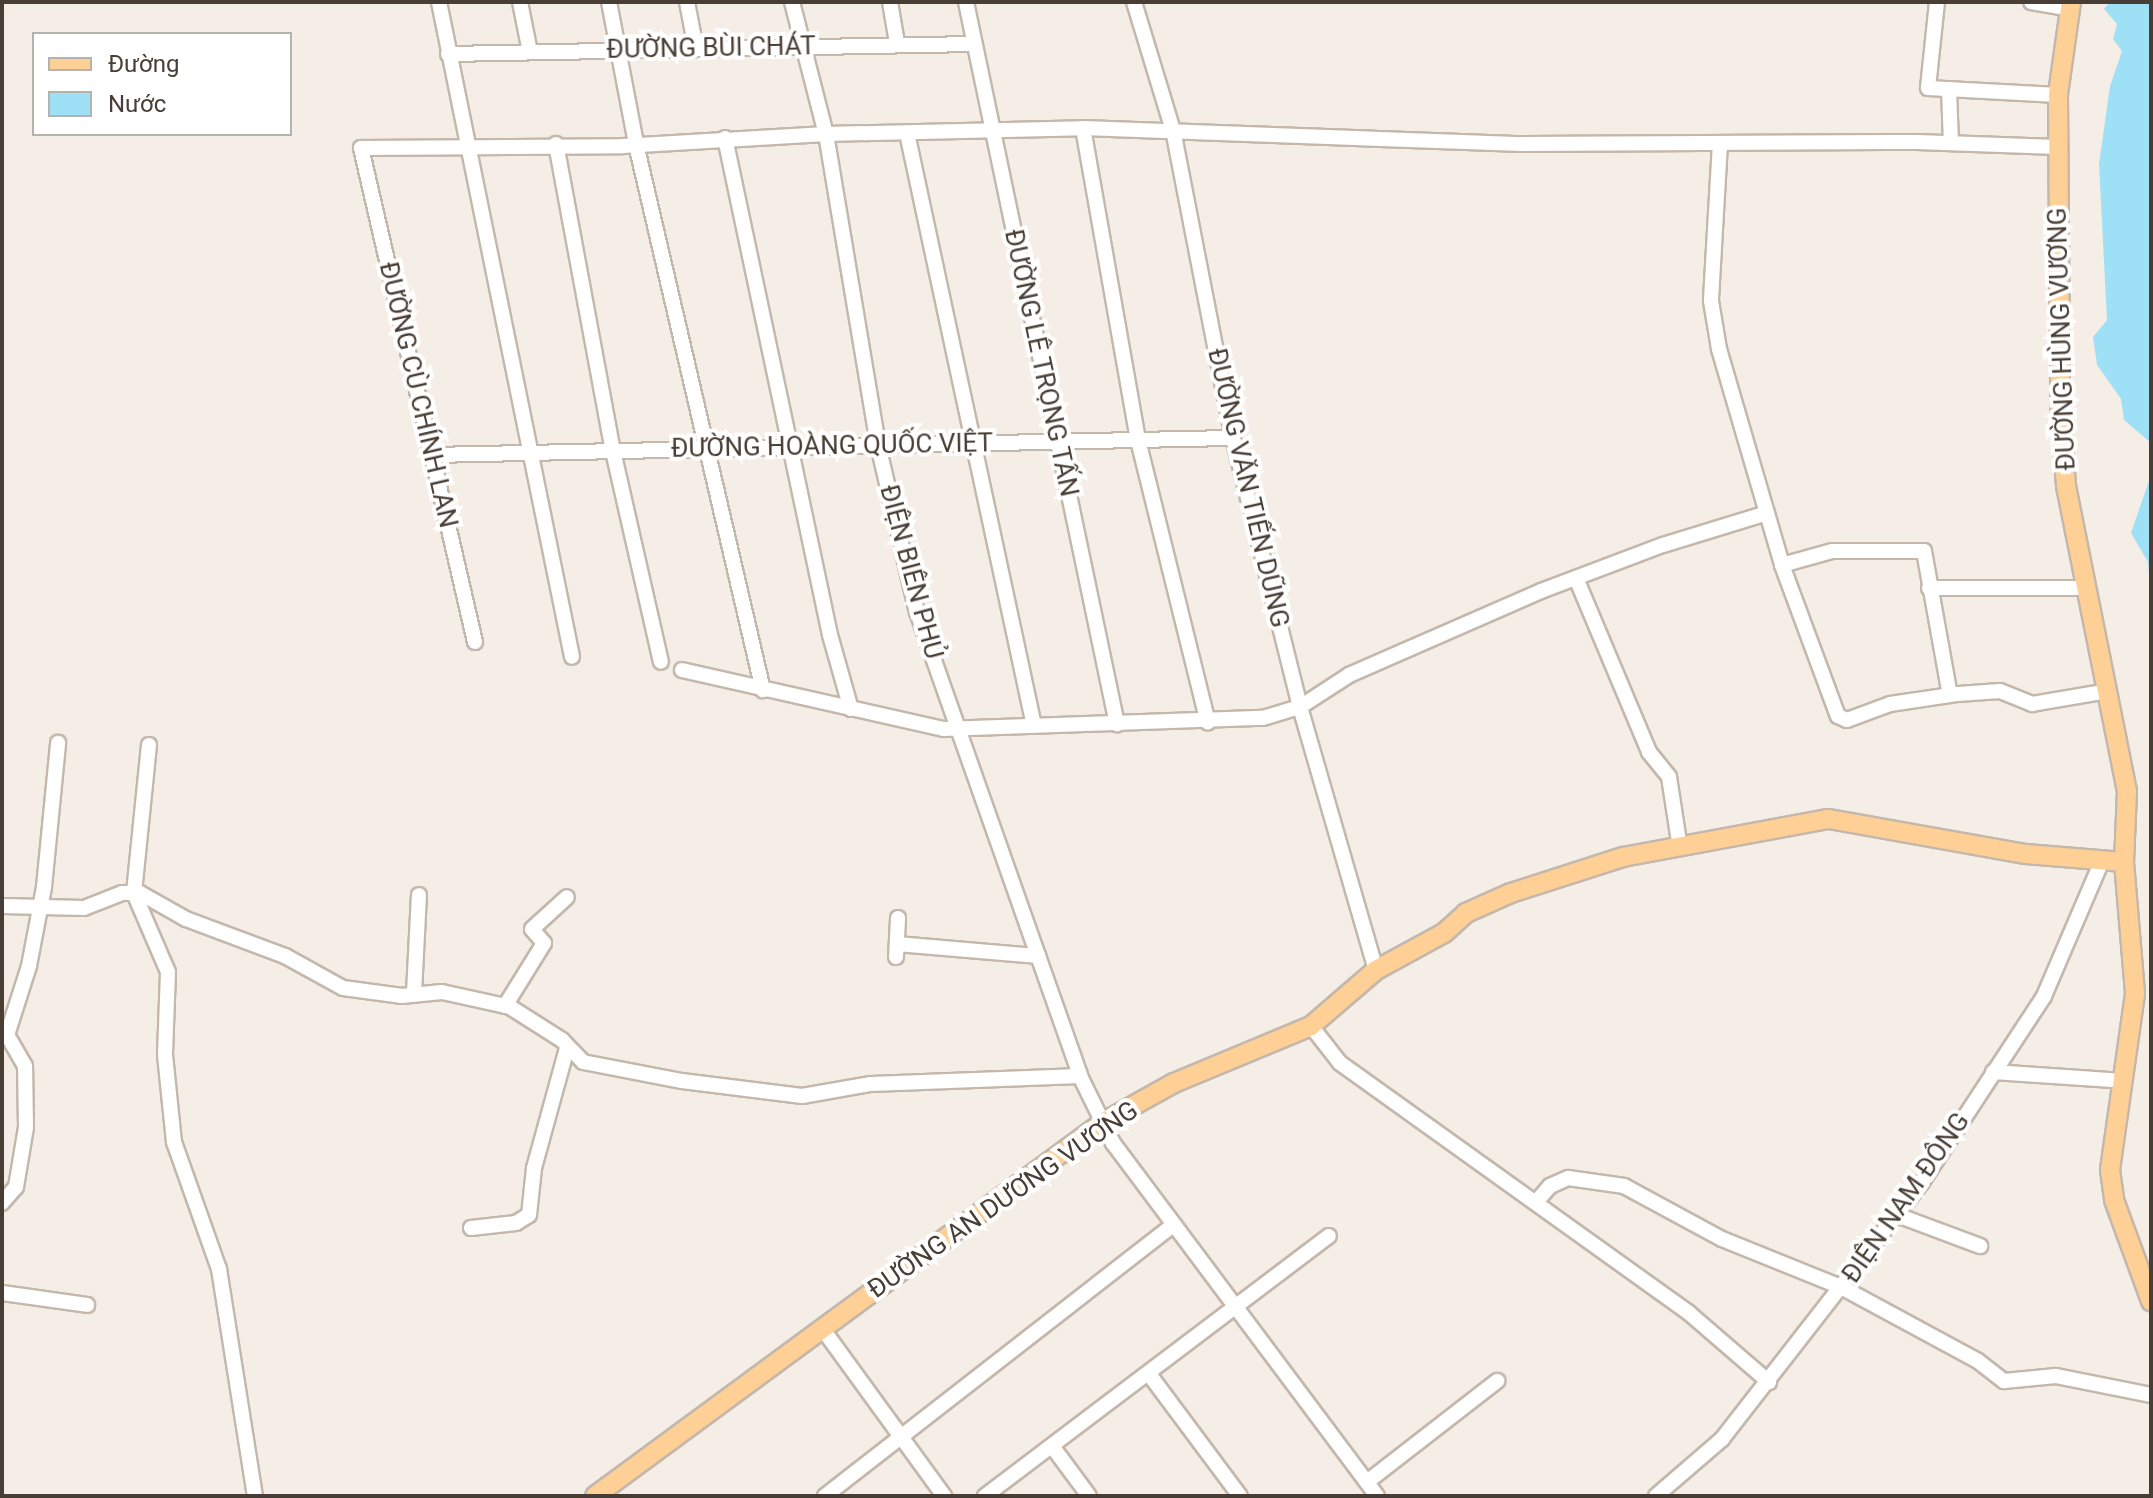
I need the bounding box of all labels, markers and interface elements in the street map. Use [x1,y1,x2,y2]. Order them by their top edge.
street label: ĐƯỜNG BÙI CHÁT [606,31,816,65]
legend [32,32,292,136]
text: Đường [108,50,179,78]
text: Nước [108,90,166,118]
street label: ĐƯỜNG HÙNG VƯƠNG [2042,207,2082,471]
street label: ĐƯỜNG LÊ TRỌNG TẤN [997,226,1085,500]
street label: ĐƯỜNG CÙ CHÍNH LAN [372,259,464,531]
street label: ĐƯỜNG VĂN TIẾN DŨNG [1201,345,1295,631]
street label: ĐƯỜNG HOÀNG QUỐC VIỆT [671,428,993,464]
street label: ĐIỆN BIÊN PHỦ [873,481,949,663]
street label: ĐƯỜNG AN DƯƠNG VƯƠNG [862,1095,1144,1305]
street label: ĐIỆN NAM ĐÔNG [1836,1107,1976,1289]

